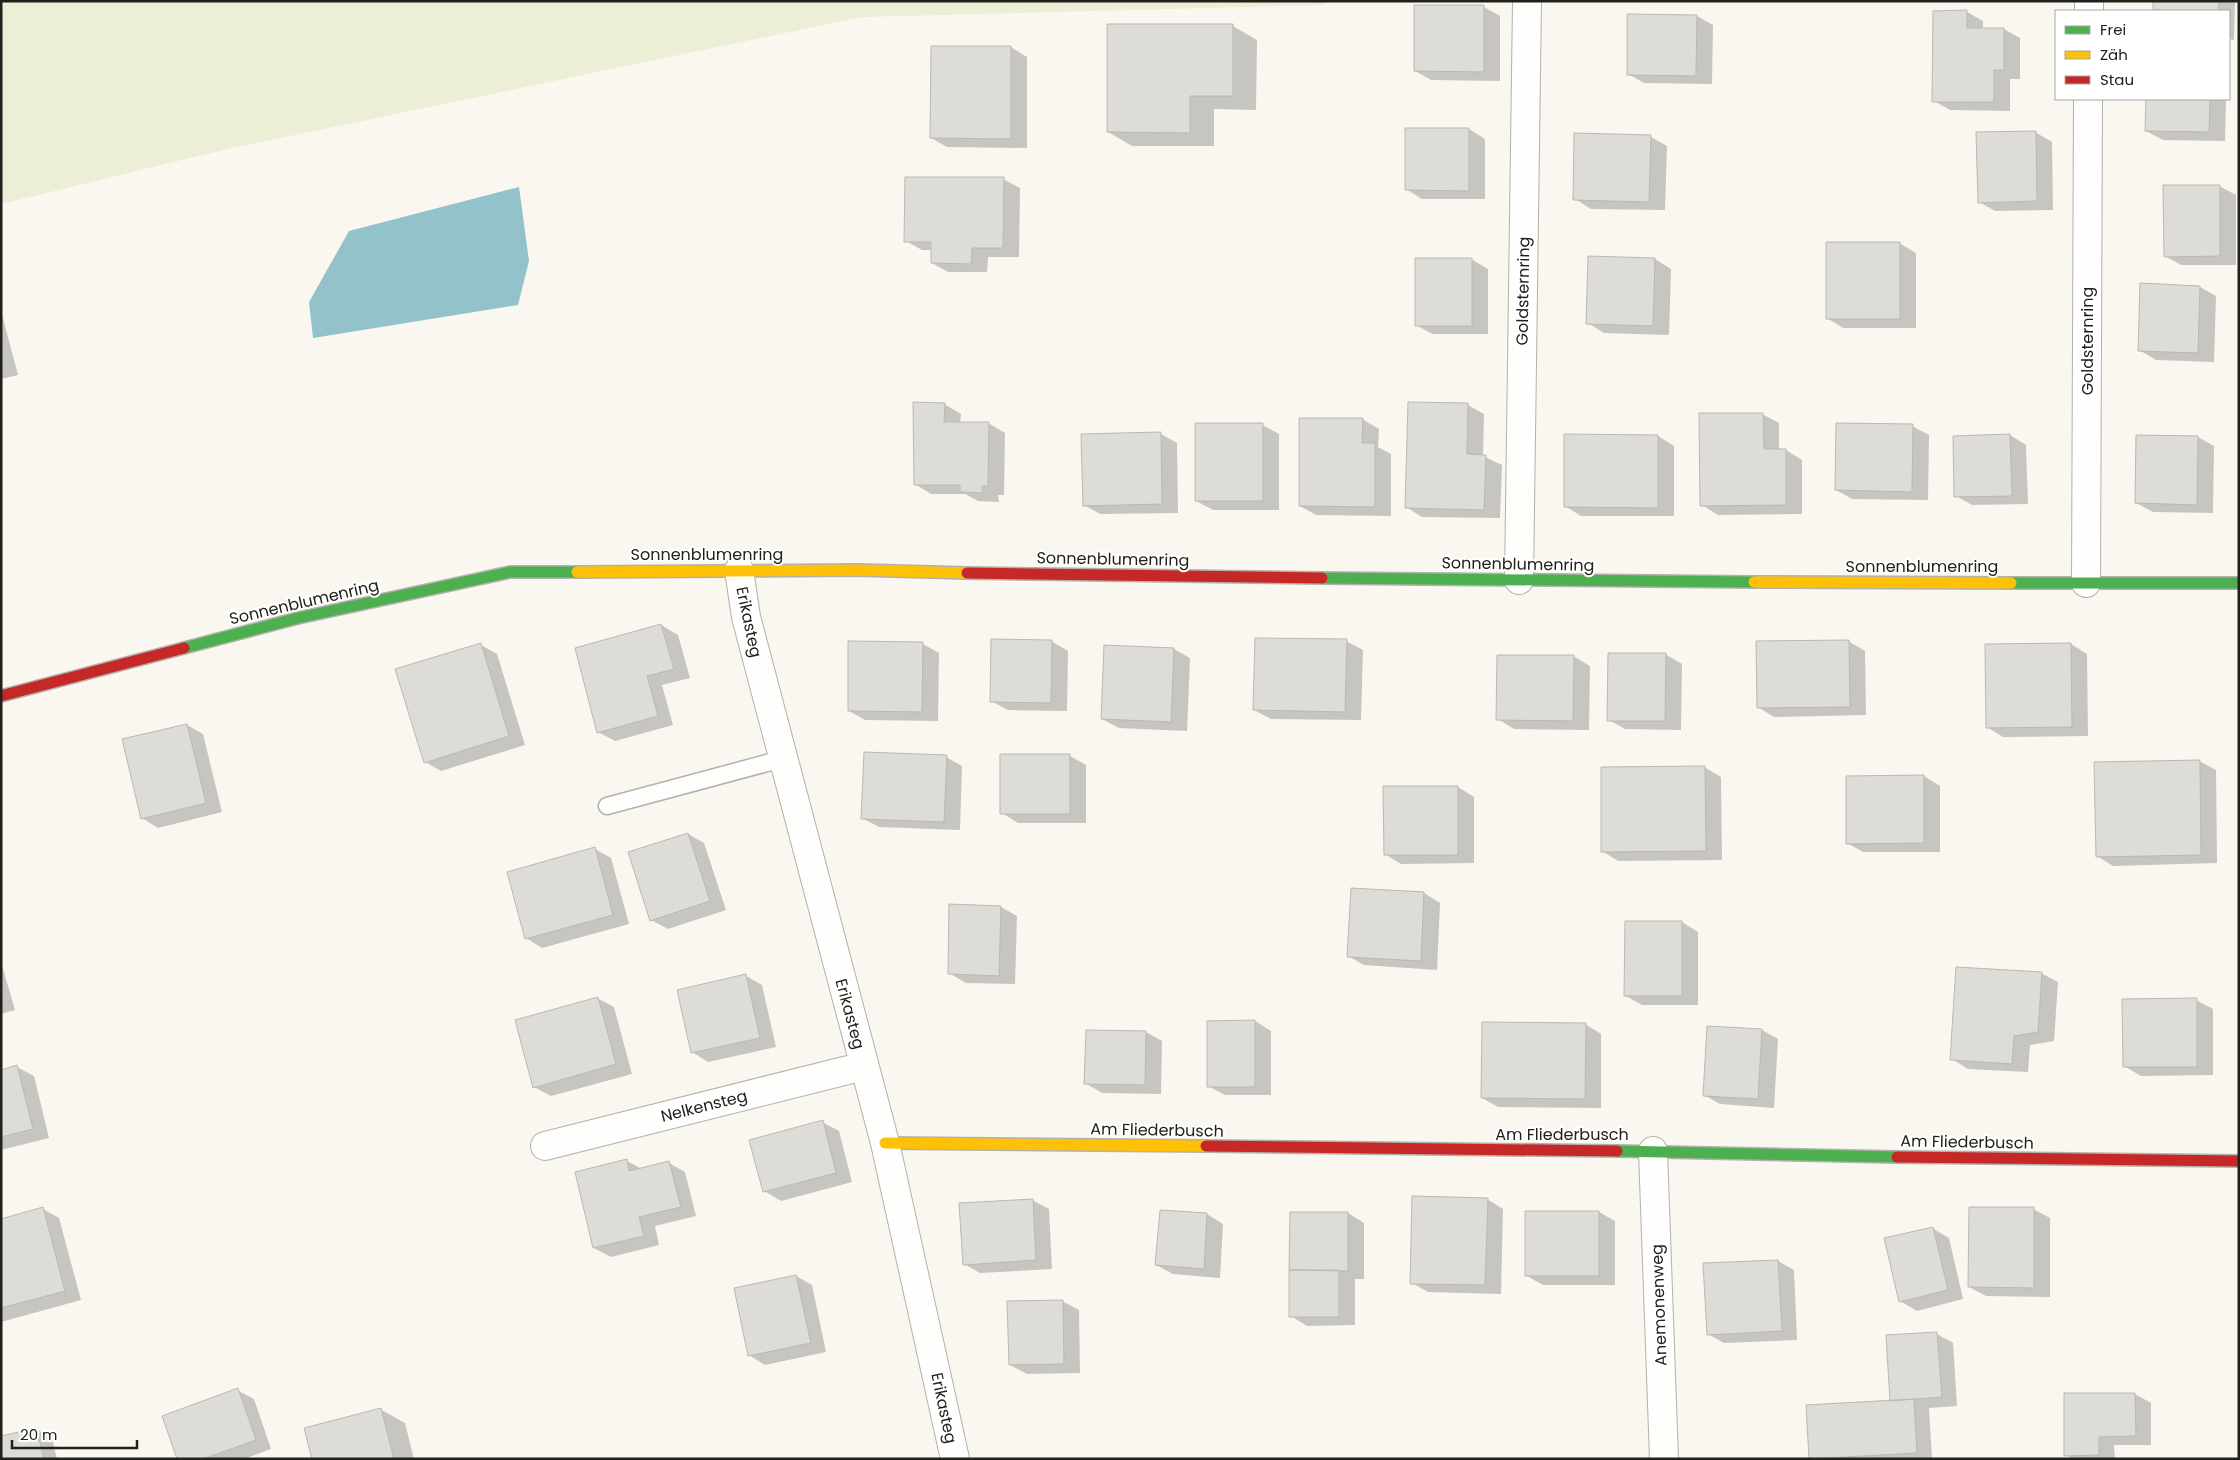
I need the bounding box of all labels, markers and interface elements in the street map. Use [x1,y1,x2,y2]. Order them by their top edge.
legend [2055,10,2230,100]
text: Frei [2100,19,2126,40]
text: Zäh [2100,44,2128,65]
text: Stau [2100,69,2134,90]
street label: Goldsternring [1511,236,1535,346]
street label: Goldsternring [2076,287,2099,395]
street label: Sonnenblumenring [631,543,783,566]
street label: Sonnenblumenring [1036,546,1190,572]
street label: Sonnenblumenring [1441,551,1595,577]
street label: Sonnenblumenring [1846,555,1998,578]
street label: Sonnenblumenring [227,574,381,630]
street label: Erikasteg [730,584,768,660]
street label: Erikasteg [830,976,870,1052]
street label: Nelkensteg [658,1084,750,1128]
street label: Am Fliederbusch [1090,1117,1224,1143]
street label: Am Fliederbusch [1495,1123,1629,1146]
street label: Am Fliederbusch [1900,1129,2034,1155]
street label: Anemonenweg [1645,1244,1673,1366]
street label: Erikasteg [925,1370,963,1446]
scale bar [12,1418,138,1450]
text: 20 m [20,1424,58,1445]

